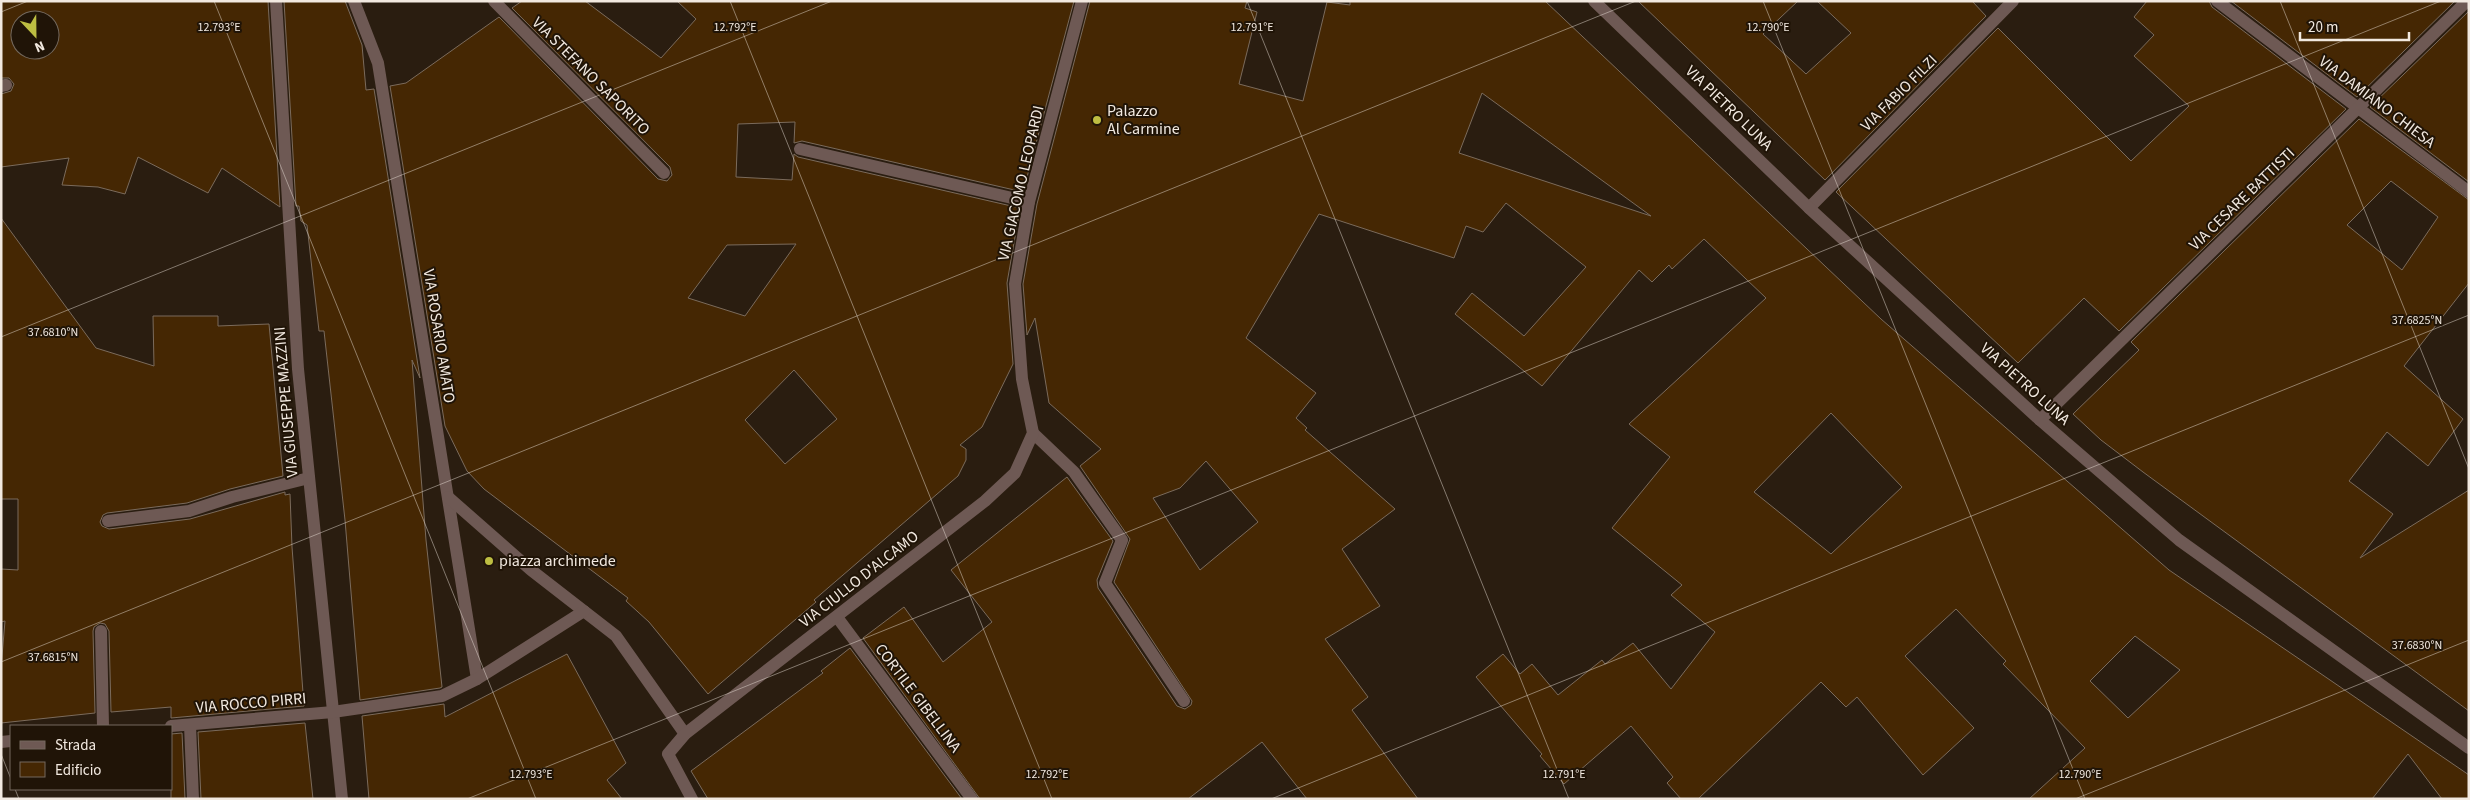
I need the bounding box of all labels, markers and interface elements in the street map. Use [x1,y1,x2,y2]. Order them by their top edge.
north arrow [10,10,60,60]
scale bar [2300,10,2409,42]
street label: VIA STEFANO SAPORITO [527,12,655,140]
text: 20 m [2308,17,2338,38]
text: 12.793°E [197,19,241,36]
text: 12.792°E [713,19,757,36]
text: 12.791°E [1230,19,1274,36]
text: 12.790°E [1746,19,1790,36]
text: N [31,35,48,57]
street label: VIA FABIO FILZI [1856,50,1942,136]
street label: VIA DAMIANO CHIESA [2314,51,2440,153]
street label: VIA PIETRO LUNA [1680,60,1778,156]
place label: Palazzo Al Carmine [1107,100,1180,140]
street label: VIA GIACOMO LEOPARDI [992,103,1050,263]
marker: Palazzo Al Carmine [1091,114,1103,126]
street label: VIA CESARE BATTISTI [2184,143,2300,255]
street label: VIA ROSARIO AMATO [418,267,460,405]
text: 37.6825°N [2392,312,2442,329]
text: 37.6810°N [28,324,78,341]
street label: VIA GIUSEPPE MAZZINI [268,326,304,478]
street label: VIA PIETRO LUNA [1975,338,2075,431]
street label: VIA CIULLO D'ALCAMO [795,525,923,633]
place label: piazza archimede [499,550,616,572]
marker: piazza archimede [483,555,495,567]
text: 37.6830°N [2392,637,2442,654]
street label: CORTILE GIBELLINA [870,639,966,757]
text: 37.6815°N [28,649,78,666]
street label: VIA ROCCO PIRRI [195,687,307,719]
legend [10,725,172,790]
text: Strada [55,735,96,756]
text: Edificio [55,760,102,781]
text: 12.793°E [509,766,553,783]
text: 12.792°E [1025,766,1069,783]
text: 12.791°E [1542,766,1586,783]
text: 12.790°E [2058,766,2102,783]

